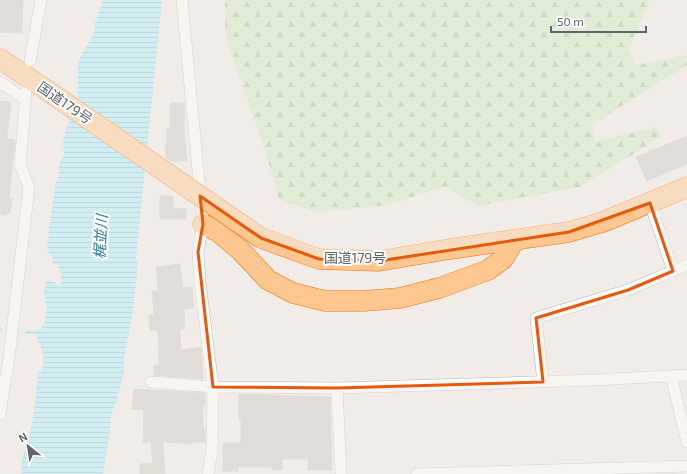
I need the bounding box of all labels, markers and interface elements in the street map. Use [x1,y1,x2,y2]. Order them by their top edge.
scale bar [551,8,646,34]
text: 50 m [557,14,584,28]
street label: 国道179号 [35,78,96,127]
water label: 梶並川 [90,212,110,260]
street label: 国道179号 [324,249,386,266]
north arrow [8,426,48,466]
text: N [16,429,29,445]

